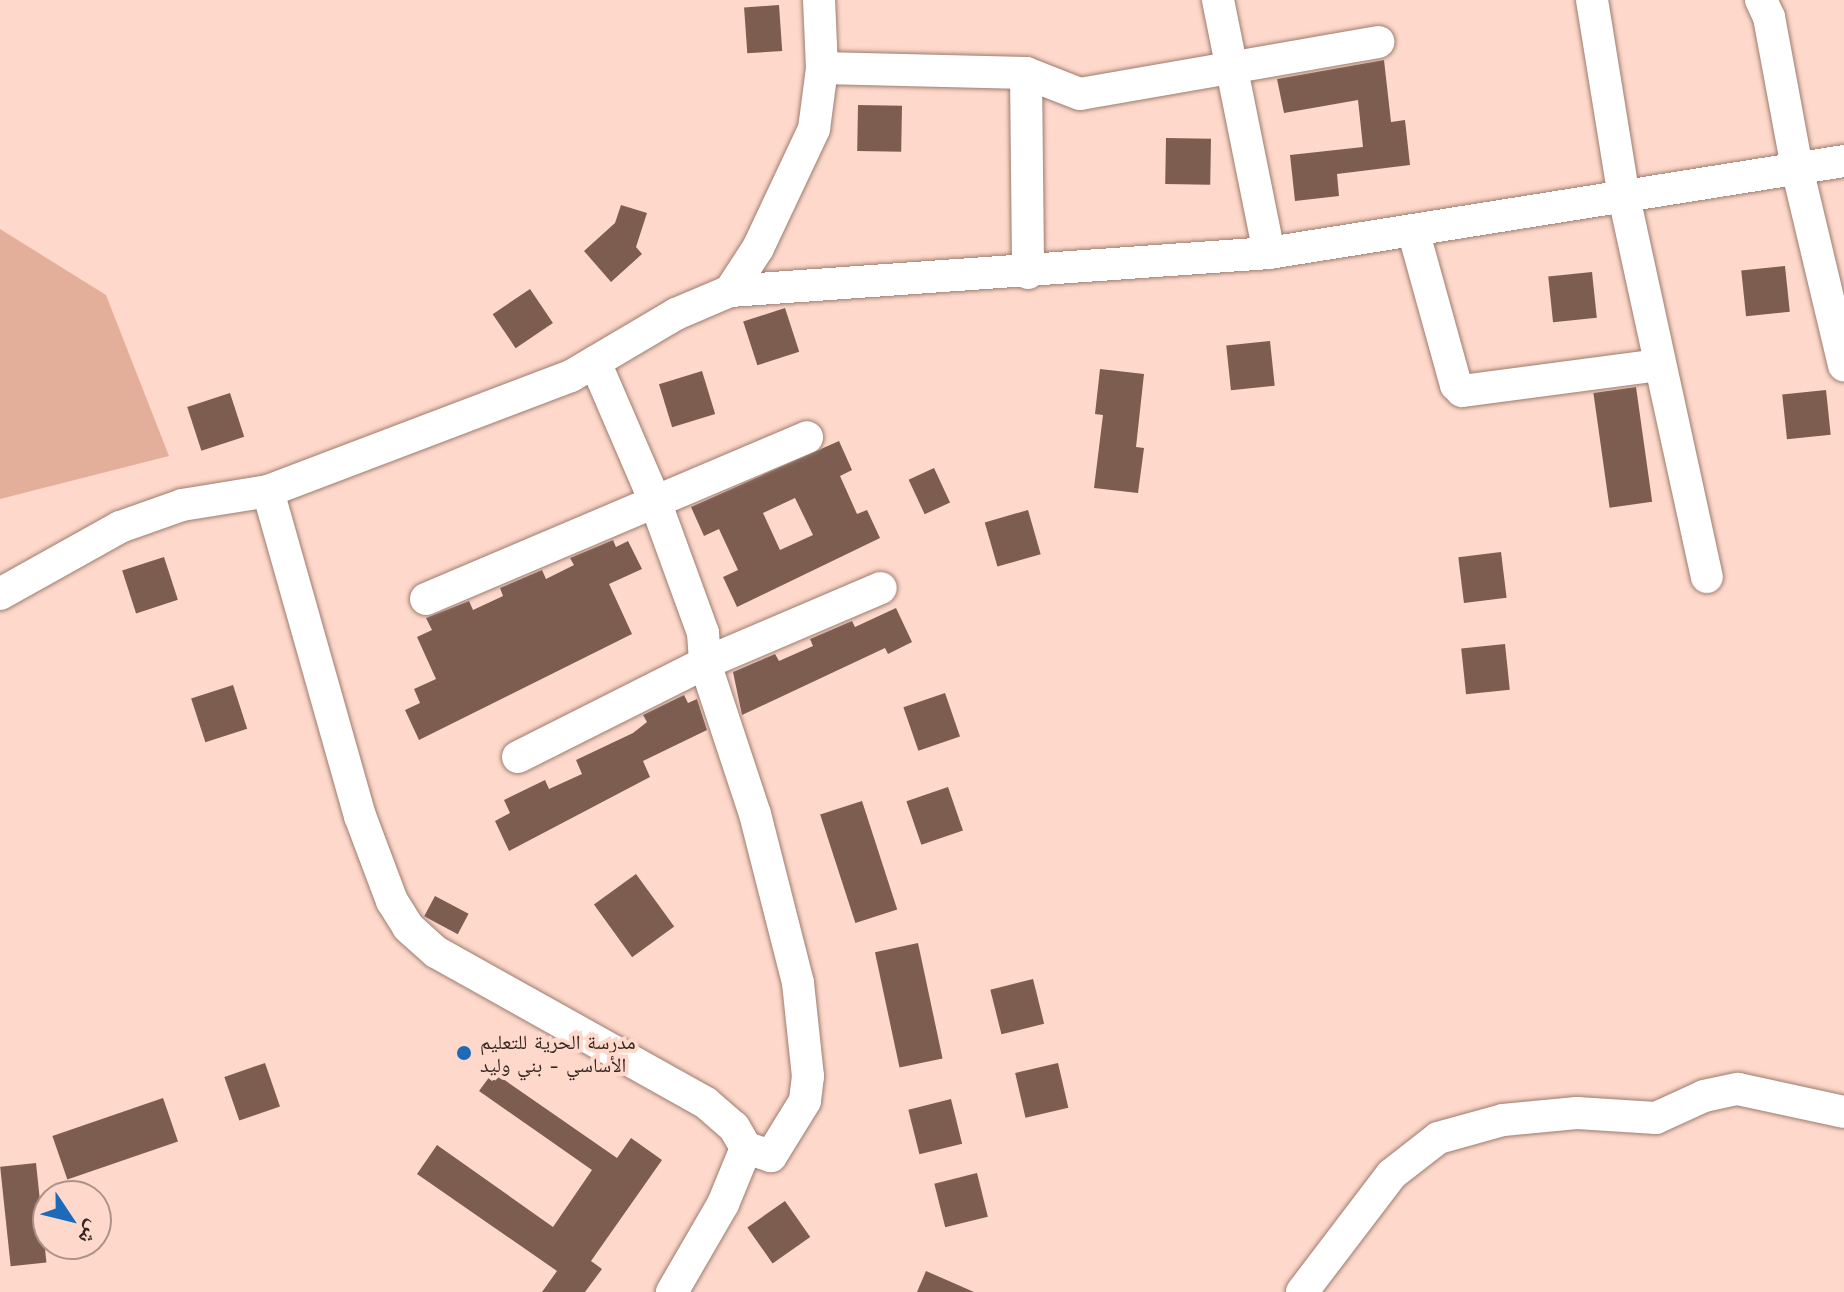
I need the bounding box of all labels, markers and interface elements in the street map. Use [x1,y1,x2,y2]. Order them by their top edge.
place label: مدرسة الحرية للتعليم الأساسي - بني وليد [480,1030,636,1077]
marker: مدرسة الحرية للتعليم الأساسي - بني وليد [455,1044,473,1062]
north arrow [32,1180,112,1260]
text: ش [73,1216,107,1250]

